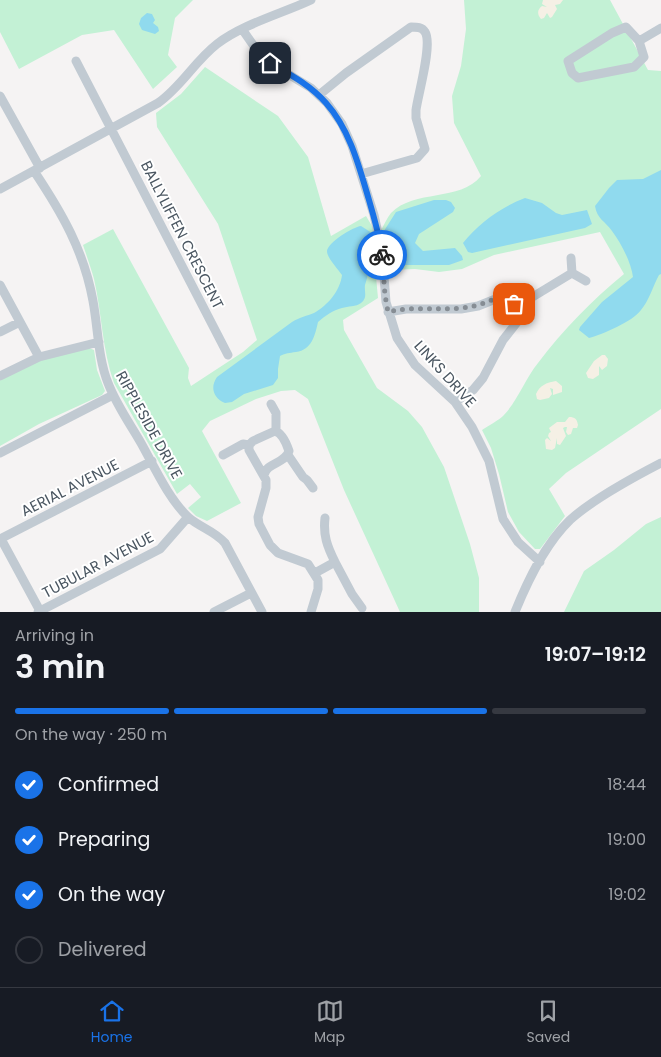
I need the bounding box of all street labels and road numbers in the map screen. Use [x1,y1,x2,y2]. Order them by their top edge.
street label: BALLYLIFFEN CRESCENT [136,157,229,312]
street label: LINKS DRIVE [410,336,481,412]
street label: RIPPLESIDE DRIVE [111,367,188,483]
street label: AERIAL AVENUE [17,454,122,521]
street label: TUBULAR AVENUE [38,526,157,603]

